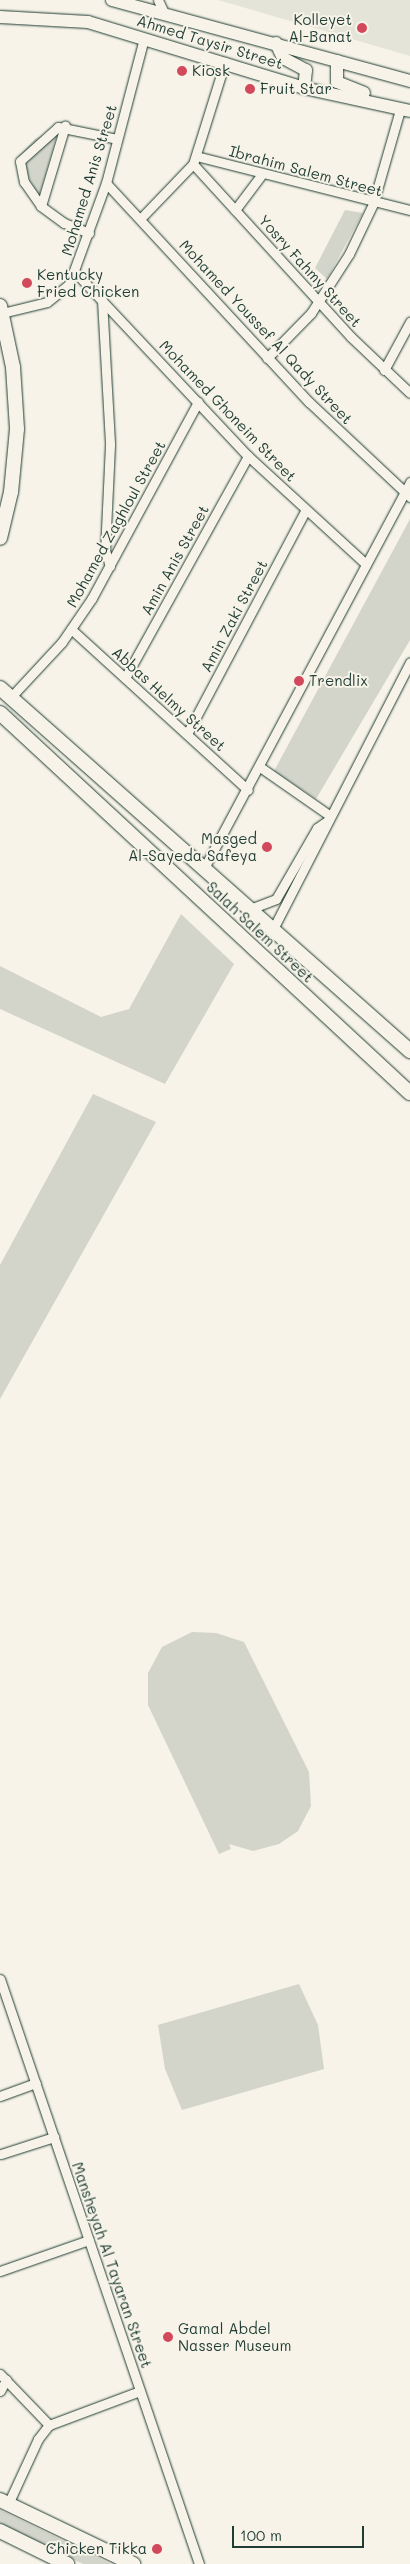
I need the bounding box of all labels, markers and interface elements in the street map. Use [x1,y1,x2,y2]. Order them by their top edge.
place label: Kolleyet Al-Banat [289,10,352,45]
street label: Ahmed Taysir Street [135,11,285,73]
marker: Kolleyet Al-Banat [356,22,368,34]
place label: Kiosk [192,62,230,80]
marker: Kiosk [176,65,188,77]
place label: Fruit Star [260,80,332,98]
marker: Fruit Star [244,83,256,95]
street label: Mohamed Anis Street [57,102,121,258]
street label: Ibrahim Salem Street [227,142,385,200]
street label: Yosry Fahmy Street [255,211,365,331]
street label: Mohamed Youssef Al Qady Street [176,236,356,428]
place label: Kentucky Fried Chicken [37,265,139,300]
marker: Kentucky Fried Chicken [21,277,33,289]
street label: Mohamed Ghoneim Street [156,337,300,485]
street label: Mohamed Zaghloul Street [63,437,169,611]
street label: Amin Anis Street [137,502,213,618]
street label: Amin Zaki Street [197,557,271,675]
street label: Abbas Helmy Street [108,643,230,755]
place label: Trendlix [309,672,368,690]
marker: Trendlix [293,675,305,687]
place label: Masged Al-Sayeda Safeya [128,829,257,864]
marker: Masged Al-Sayeda Safeya [261,841,273,853]
street label: Salah Salem Street [203,878,317,986]
street label: Mansheyah Al Tayaran Street [68,2160,156,2370]
place label: Gamal Abdel Nasser Museum [178,2319,292,2354]
marker: Gamal Abdel Nasser Museum [162,2331,174,2343]
scale bar [235,2516,368,2548]
text: 100 m [240,2525,282,2545]
place label: Chicken Tikka [46,2540,147,2558]
marker: Chicken Tikka [151,2543,163,2555]

